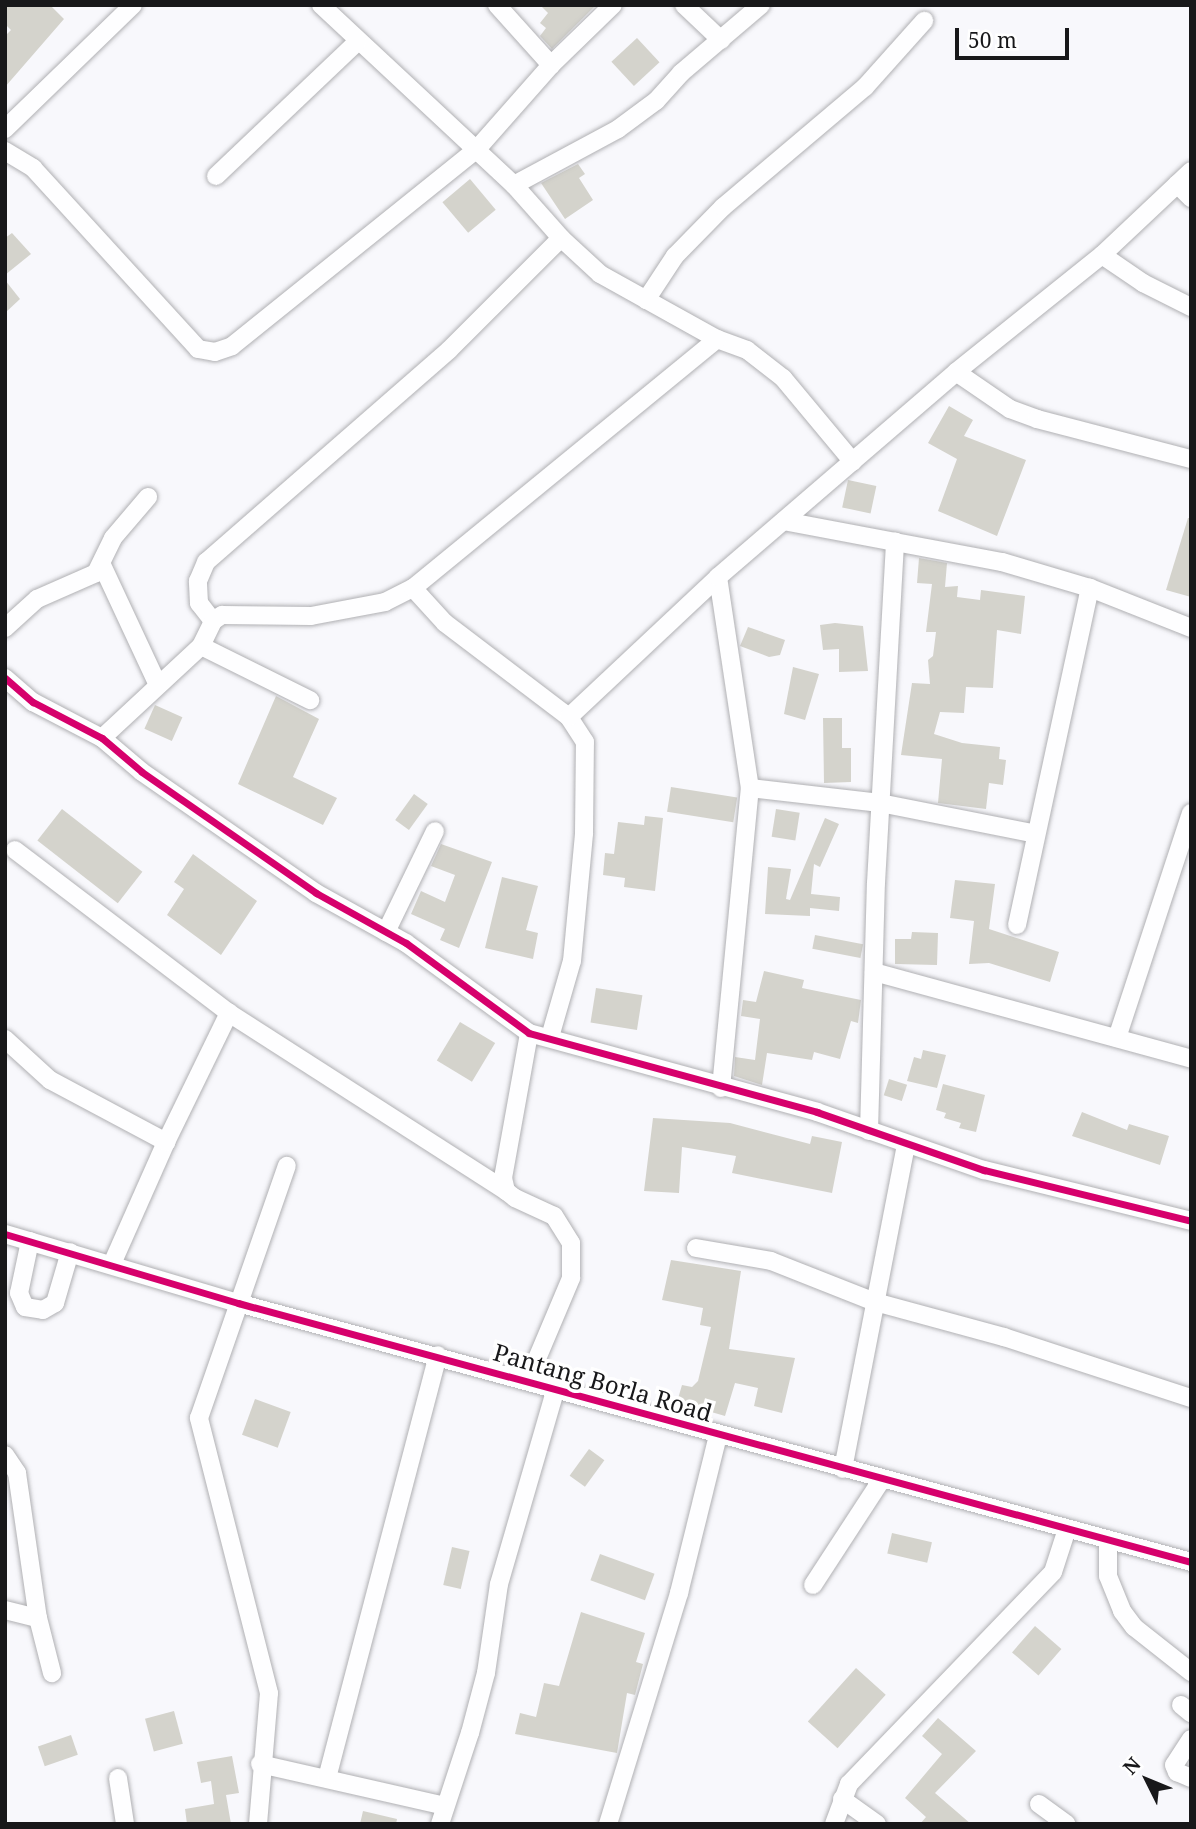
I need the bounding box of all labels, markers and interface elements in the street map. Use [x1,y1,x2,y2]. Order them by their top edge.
scale bar [958,14,1072,58]
text: 50 m [968,26,1017,54]
street label: Pantang Borla Road [490,1337,716,1427]
north arrow [1112,1745,1182,1815]
text: N [1117,1751,1146,1780]

